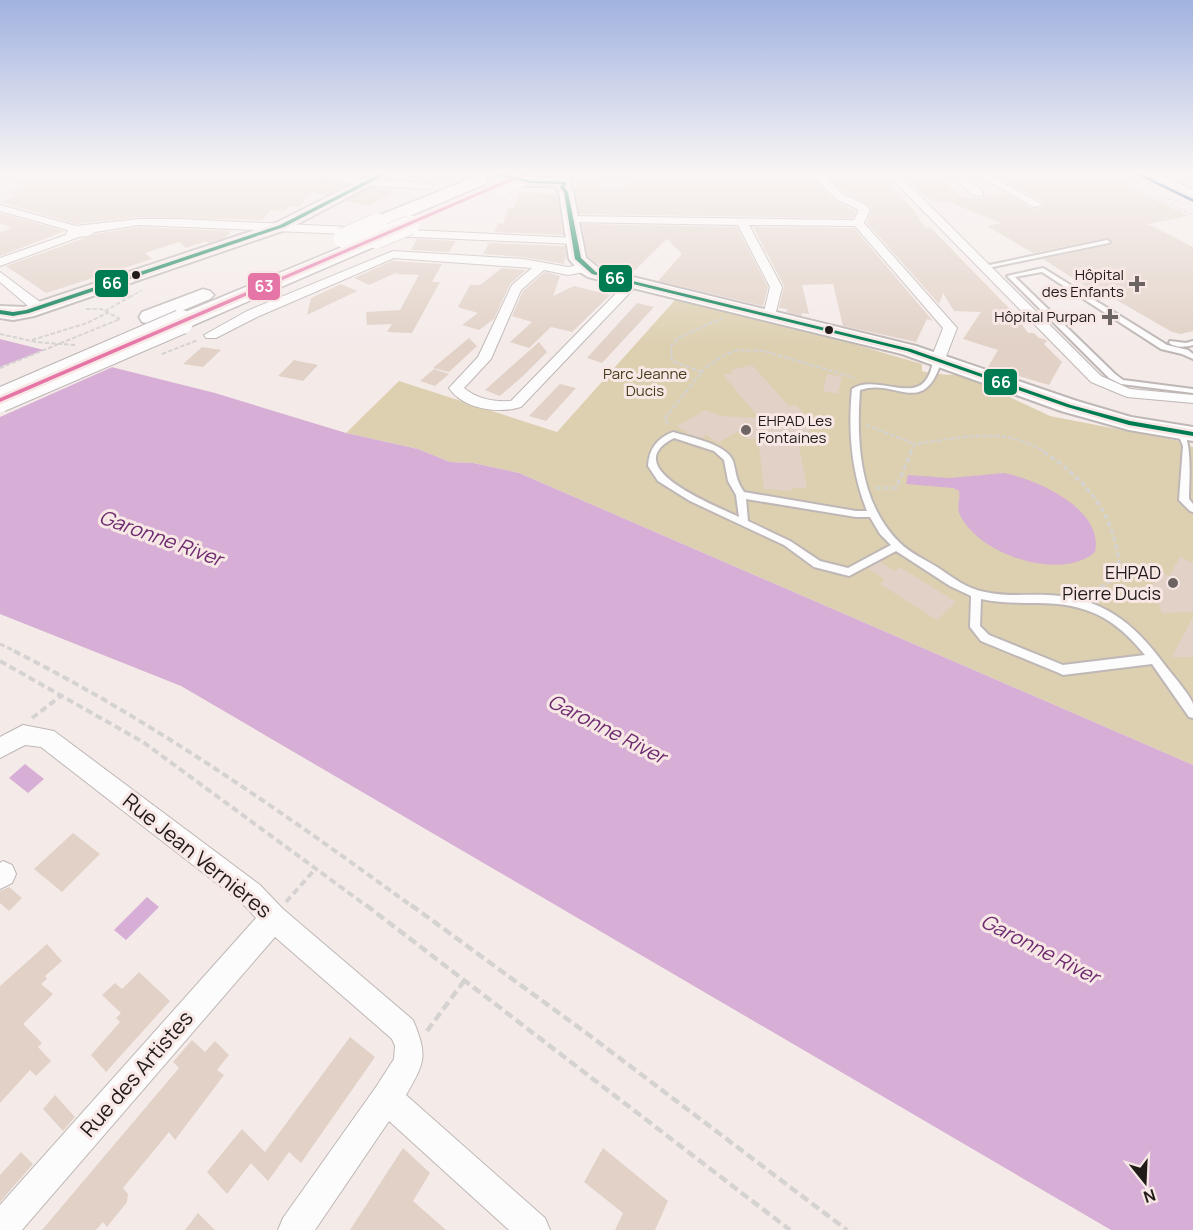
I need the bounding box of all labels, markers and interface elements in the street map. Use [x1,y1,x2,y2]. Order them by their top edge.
line badge: 66 [598,264,633,293]
place label: Hôpital des Enfants [1042,264,1124,302]
text: 66 [605,267,625,289]
line badge: 66 [94,269,129,298]
unlabelled marker [130,269,142,281]
text: 66 [102,272,122,294]
line badge: 63 [247,272,281,301]
text: 63 [254,275,274,297]
marker: Hôpital des Enfants [1128,275,1146,293]
place label: Hôpital Purpan [994,306,1096,327]
marker: Hôpital Purpan [1101,308,1119,326]
unlabelled marker [823,324,835,336]
park label: Parc Jeanne Ducis [603,363,687,401]
line badge: 66 [983,368,1018,396]
text: 66 [991,371,1011,393]
place label: EHPAD Les Fontaines [758,410,832,448]
marker: EHPAD Les Fontaines [739,423,753,437]
water label: Garonne River [96,503,229,573]
place label: EHPAD Pierre Ducis [1062,560,1161,605]
marker: EHPAD Pierre Ducis [1166,576,1180,590]
water label: Garonne River [543,687,673,771]
street label: Rue Jean Vernières [117,786,278,924]
water label: Garonne River [976,907,1106,991]
street label: Rue des Artistes [74,1004,199,1142]
north arrow [1115,1152,1175,1212]
text: N [1141,1184,1159,1209]

